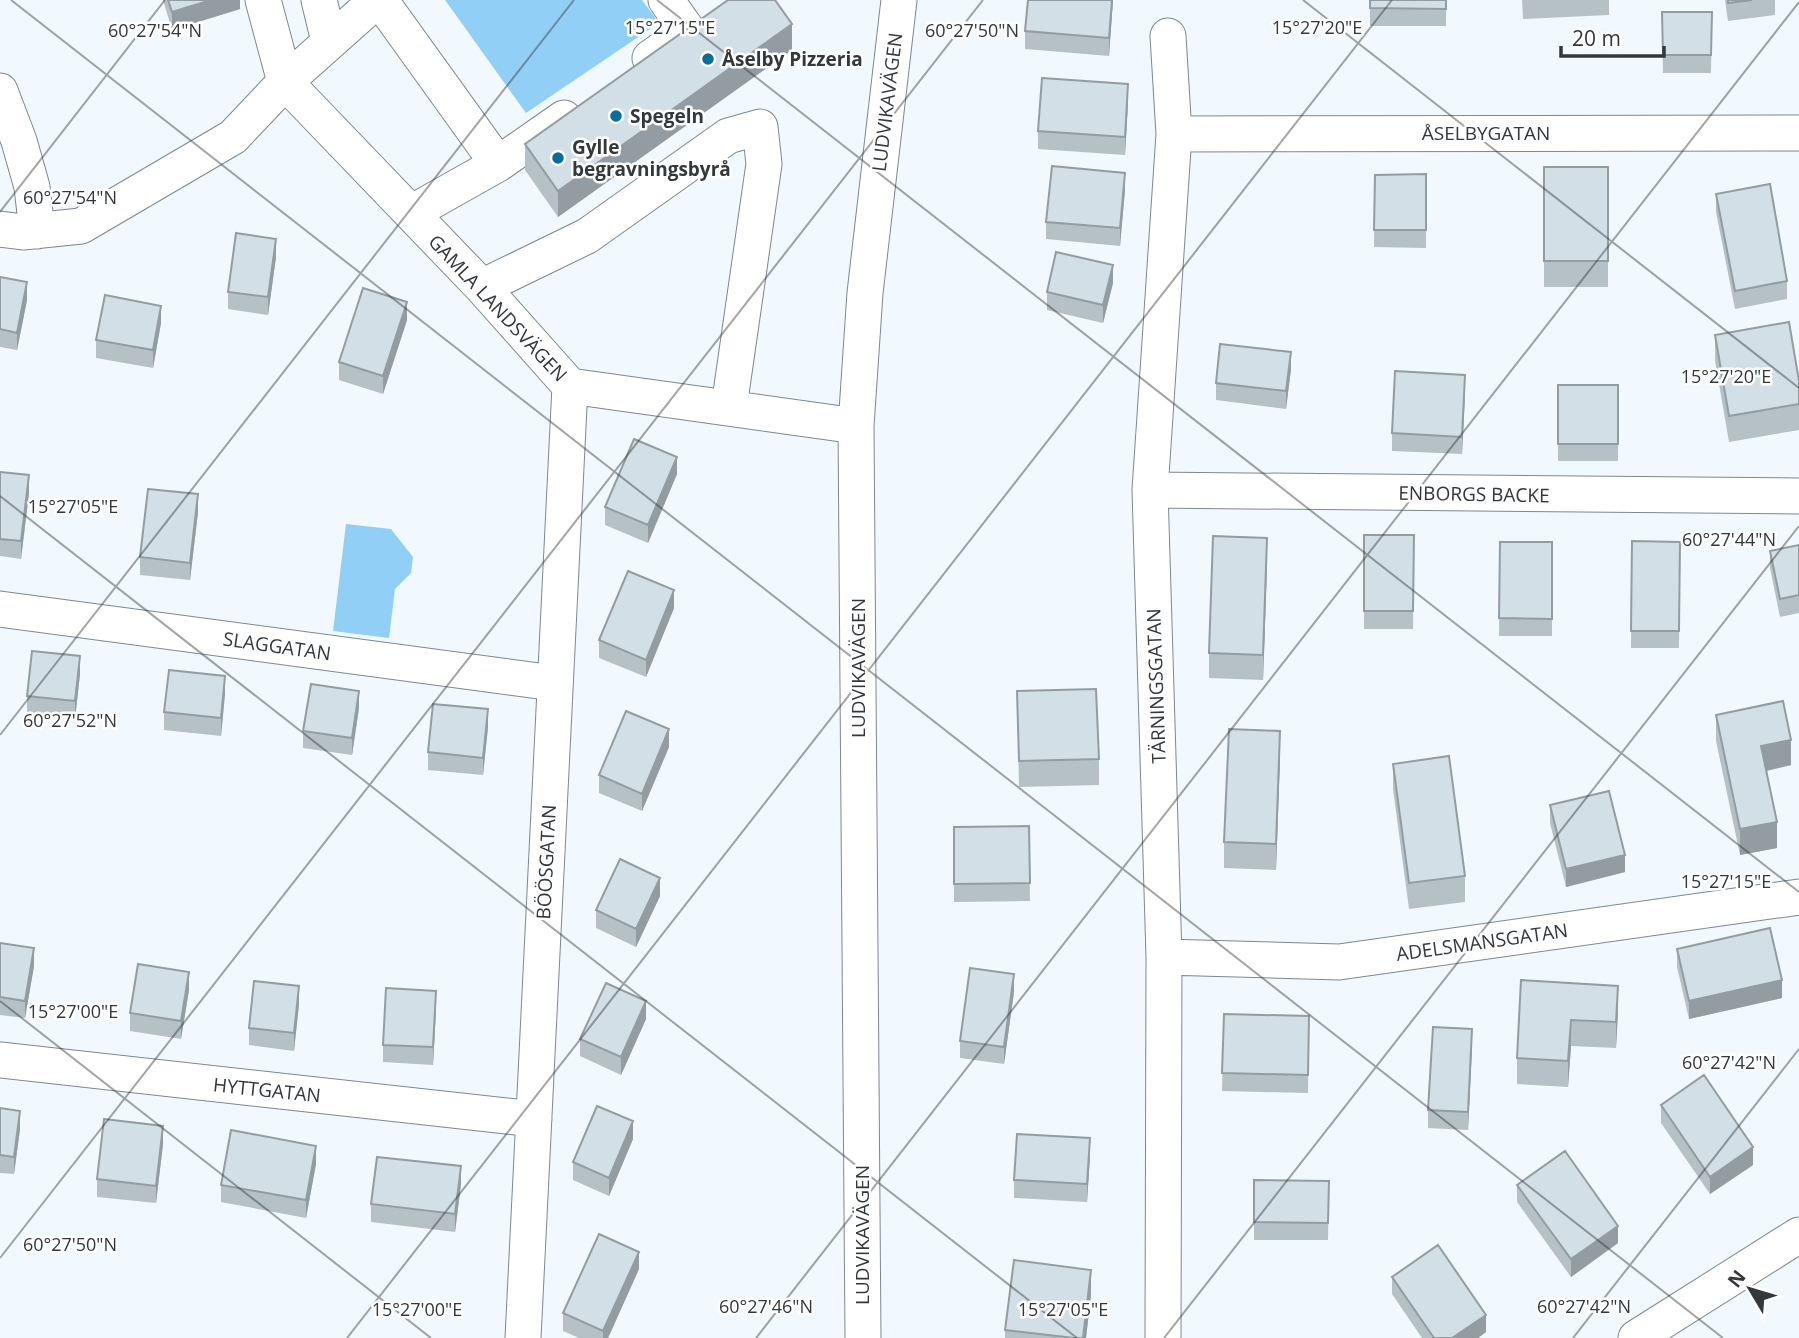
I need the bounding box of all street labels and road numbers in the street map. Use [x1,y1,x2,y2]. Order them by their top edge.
street label: LUDVIKAVÄGEN [866,31,908,173]
street label: ÅSELBYGATAN [1422,120,1550,146]
street label: GAMLA LANDSVÄGEN [423,229,573,387]
street label: ENBORGS BACKE [1398,480,1550,508]
street label: LUDVIKAVÄGEN [845,598,871,738]
street label: TÄRNINGSGATAN [1140,608,1172,764]
street label: SLAGGATAN [221,626,333,666]
street label: BÖÖSGATAN [530,804,562,920]
street label: ADELSMANSGATAN [1394,917,1570,967]
street label: HYTTGATAN [212,1071,322,1109]
street label: LUDVIKAVÄGEN [849,1165,875,1305]

